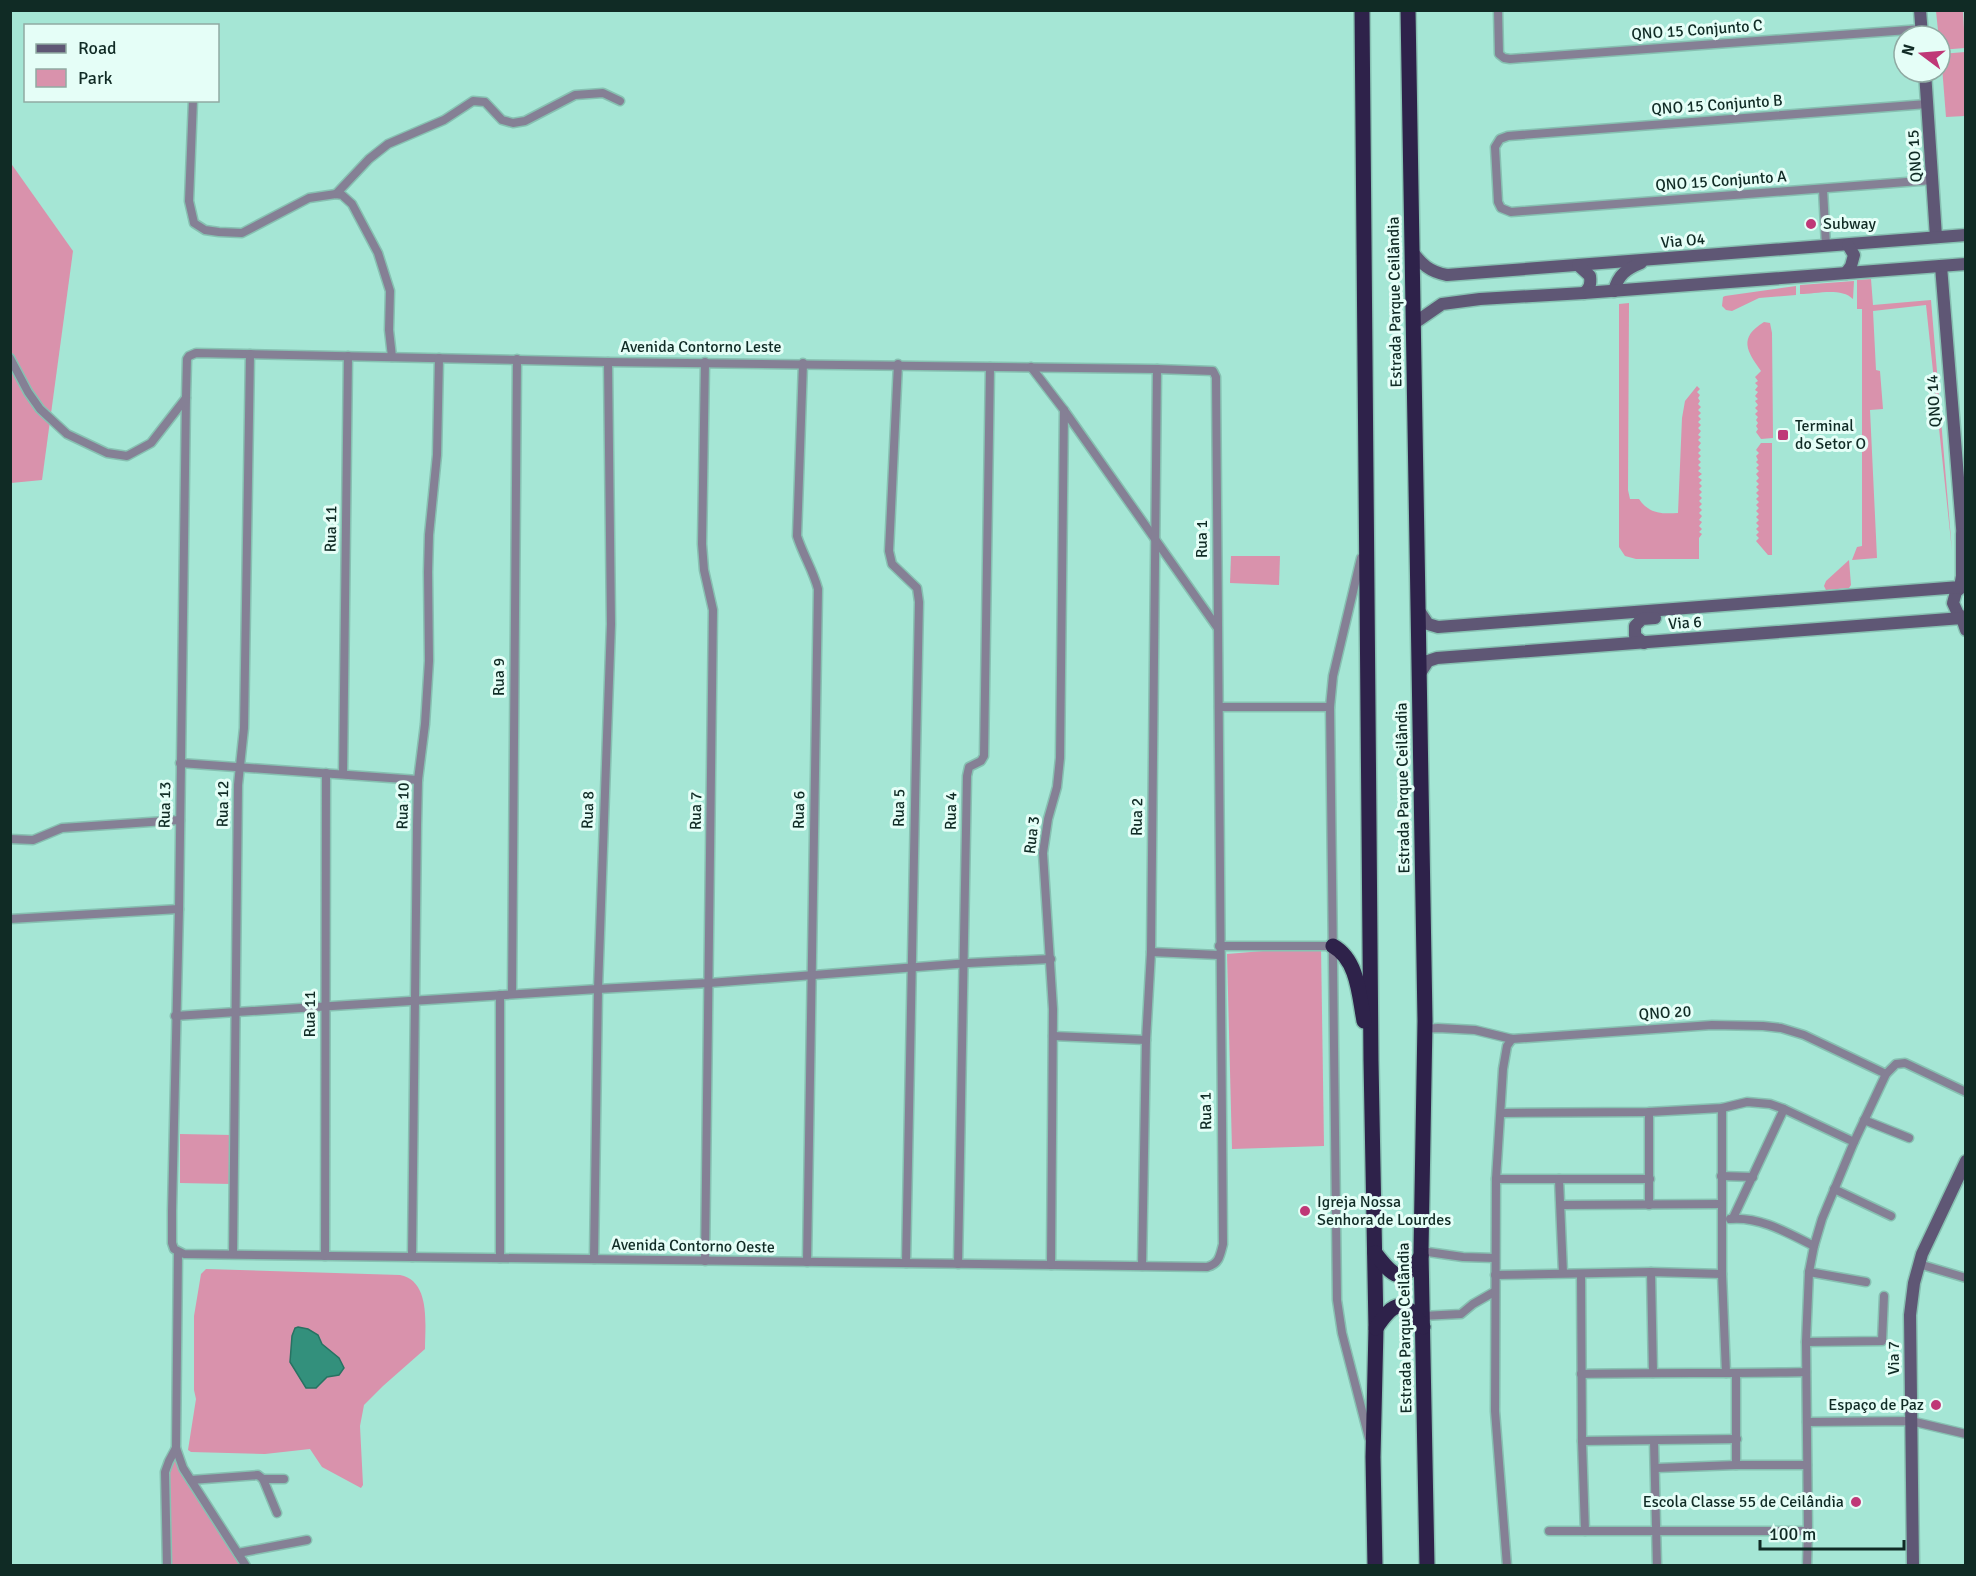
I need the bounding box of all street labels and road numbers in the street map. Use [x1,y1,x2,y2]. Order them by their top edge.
street label: QNO 15 Conjunto C [1631,15,1764,45]
street label: QNO 15 Conjunto B [1651,90,1783,120]
street label: QNO 15 [1903,129,1927,183]
street label: QNO 15 Conjunto A [1655,166,1788,196]
street label: Estrada Parque Ceilândia [1384,216,1406,388]
street label: Via O4 [1660,229,1706,253]
street label: Avenida Contorno Leste [620,337,782,357]
street label: QNO 14 [1922,374,1946,428]
street label: Rua 11 [321,505,341,553]
street label: Rua 1 [1192,520,1212,558]
street label: Via 6 [1667,612,1703,634]
street label: Rua 9 [489,658,509,696]
street label: Estrada Parque Ceilândia [1392,702,1414,874]
street label: Rua 12 [213,780,233,828]
street label: Rua 13 [155,781,175,829]
street label: Rua 10 [392,782,414,830]
street label: Rua 5 [889,789,909,827]
street label: Rua 8 [577,791,599,829]
street label: Rua 6 [789,791,809,829]
street label: Rua 4 [941,791,961,830]
street label: Rua 7 [686,792,706,830]
street label: Rua 2 [1127,798,1147,836]
street label: Rua 3 [1020,815,1044,855]
street label: Rua 11 [300,991,320,1037]
street label: QNO 20 [1638,1001,1692,1025]
street label: Rua 1 [1196,1092,1216,1130]
street label: Avenida Contorno Oeste [611,1235,775,1257]
street label: Estrada Parque Ceilândia [1394,1242,1416,1414]
street label: Via 7 [1884,1341,1904,1375]

